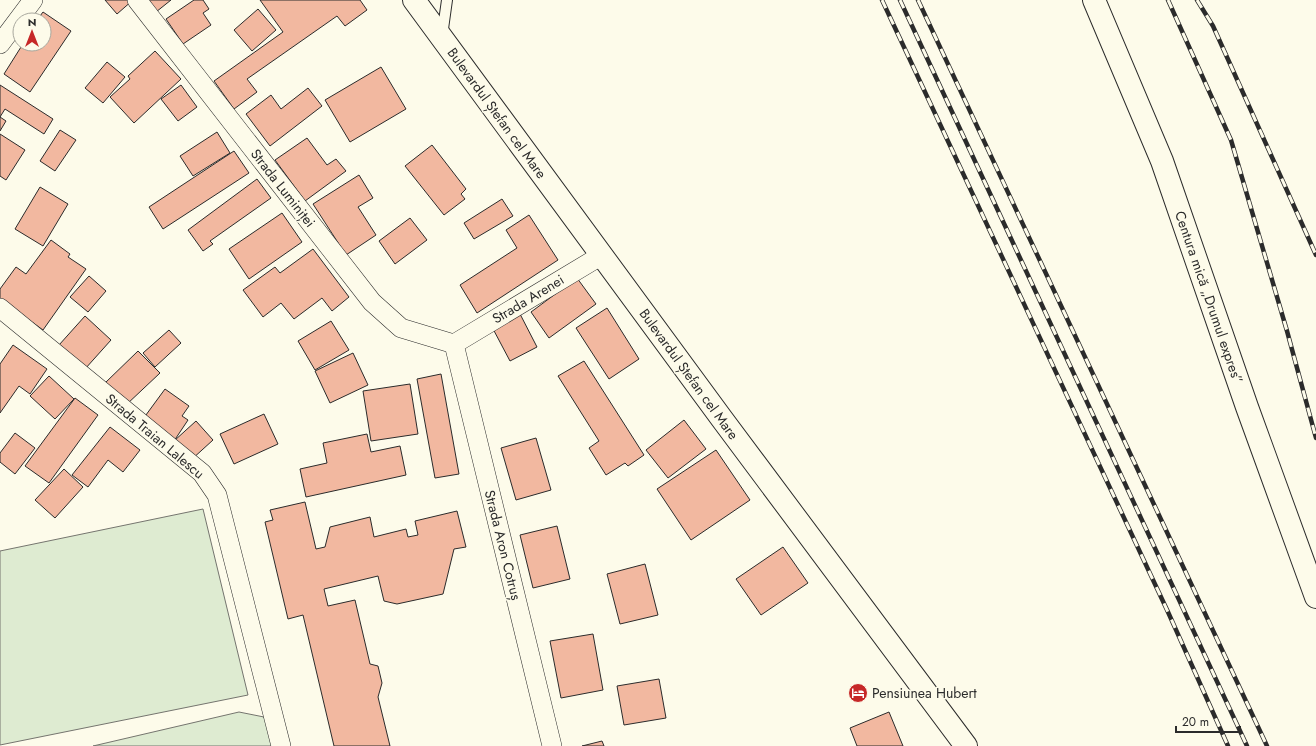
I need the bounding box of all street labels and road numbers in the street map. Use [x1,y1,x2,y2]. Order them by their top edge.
street label: Bulevardul Ștefan cel Mare [442,43,551,183]
street label: Strada Luminiței [245,145,320,232]
street label: Centura mică „Drumul expres” [1170,208,1248,386]
street label: Strada Arenei [488,270,568,328]
street label: Bulevardul Ștefan cel Mare [634,304,743,444]
street label: Strada Traian Lalescu [101,389,209,483]
street label: Strada Aron Cotruș [479,488,526,603]

